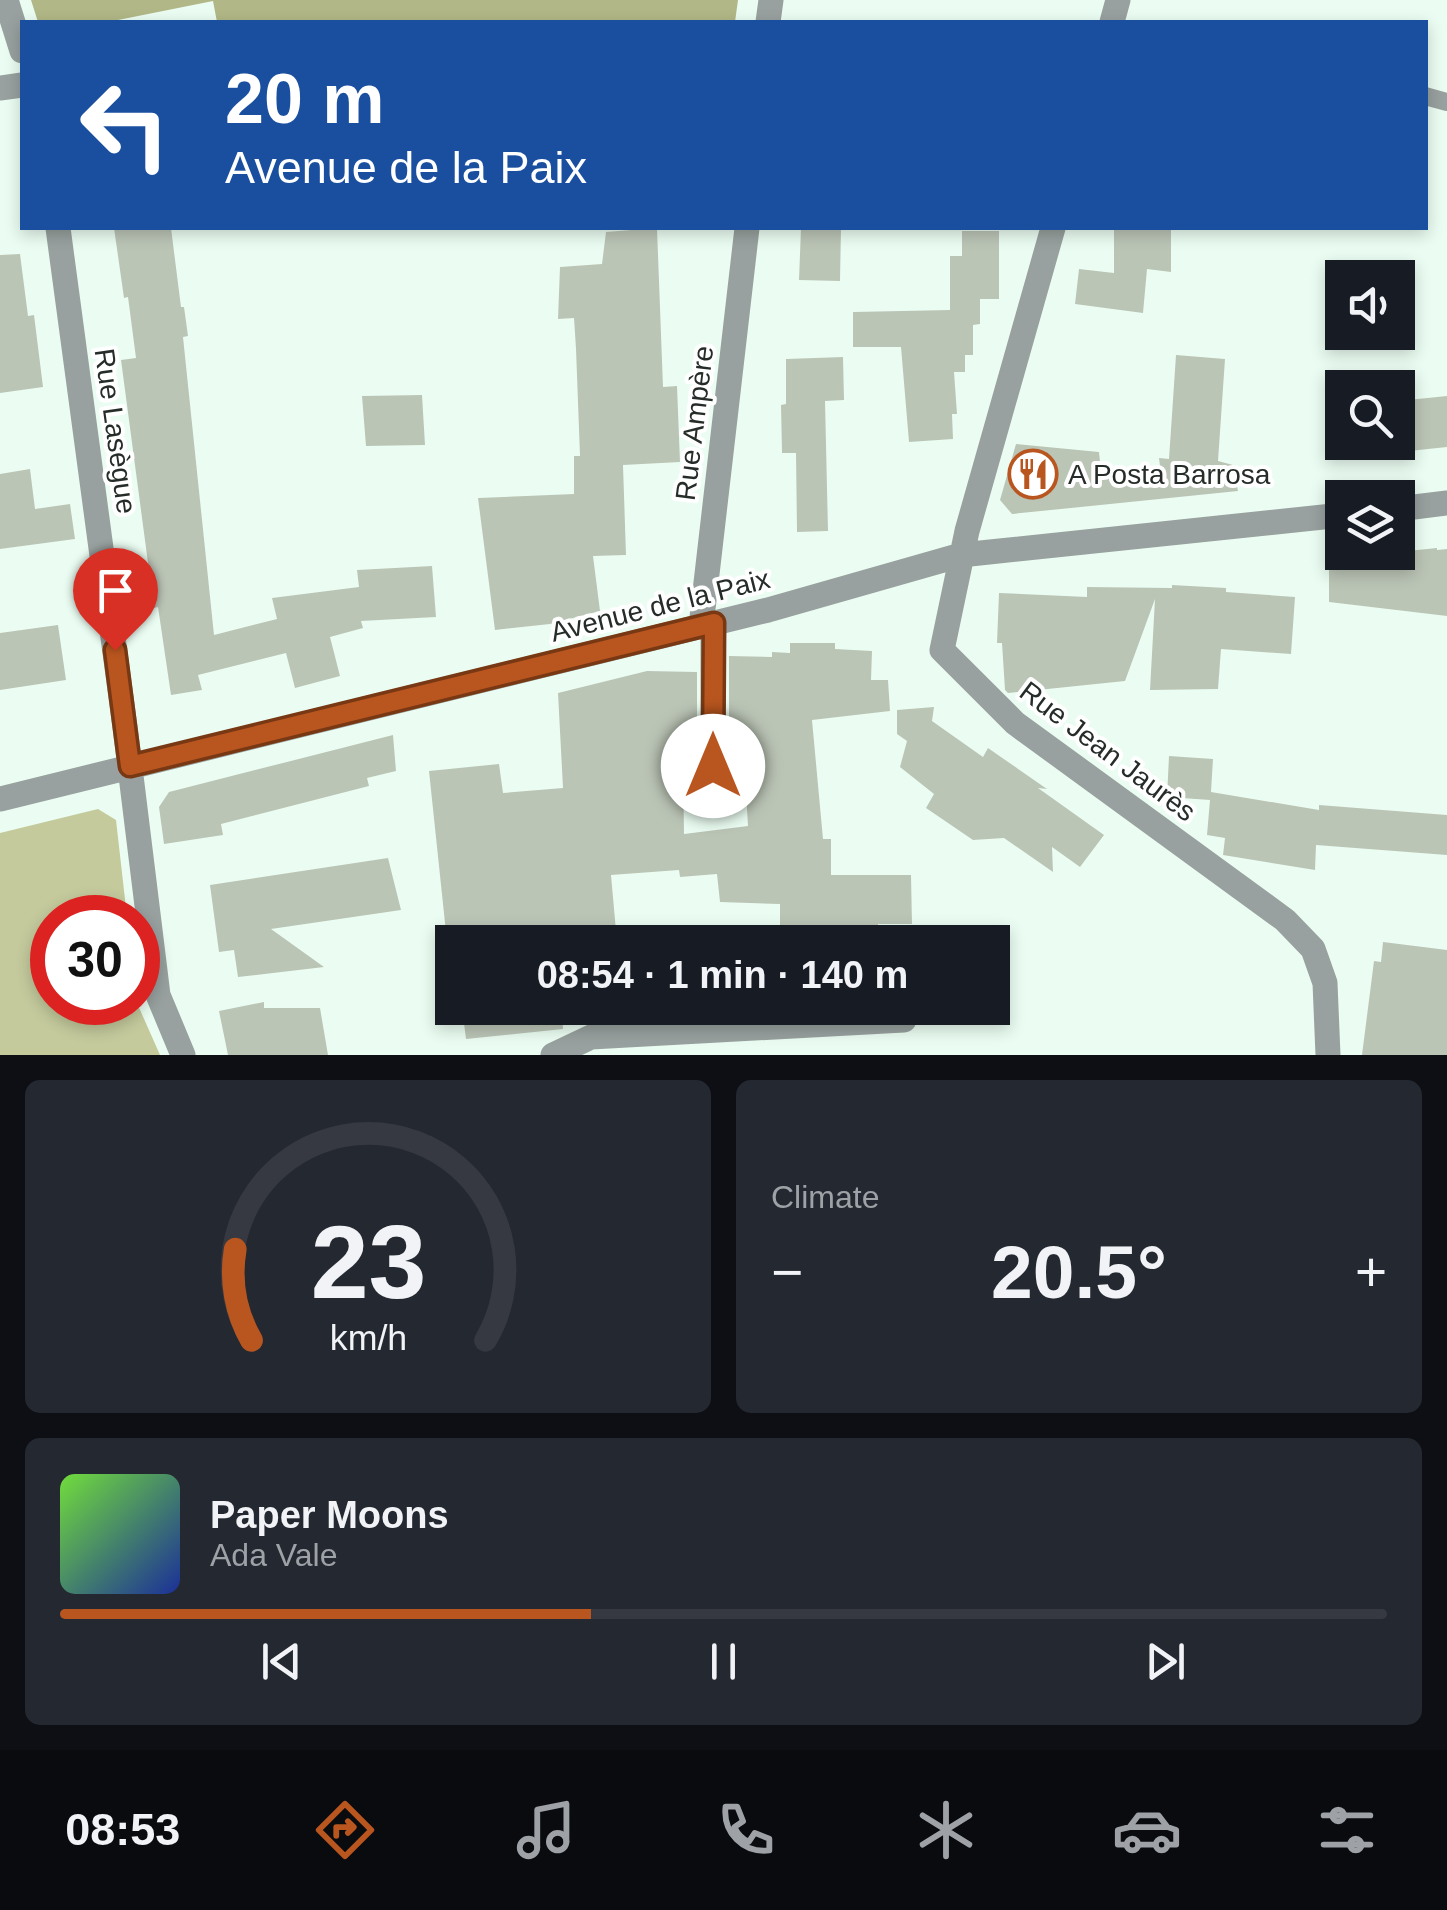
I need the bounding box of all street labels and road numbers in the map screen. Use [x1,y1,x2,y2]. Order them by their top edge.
street label: Rue Ampère [670,344,719,502]
street label: Rue Lasègue [89,346,142,516]
street label: Avenue de la Paix [547,563,773,648]
street label: Rue Jean Jaurès [1014,675,1202,827]

